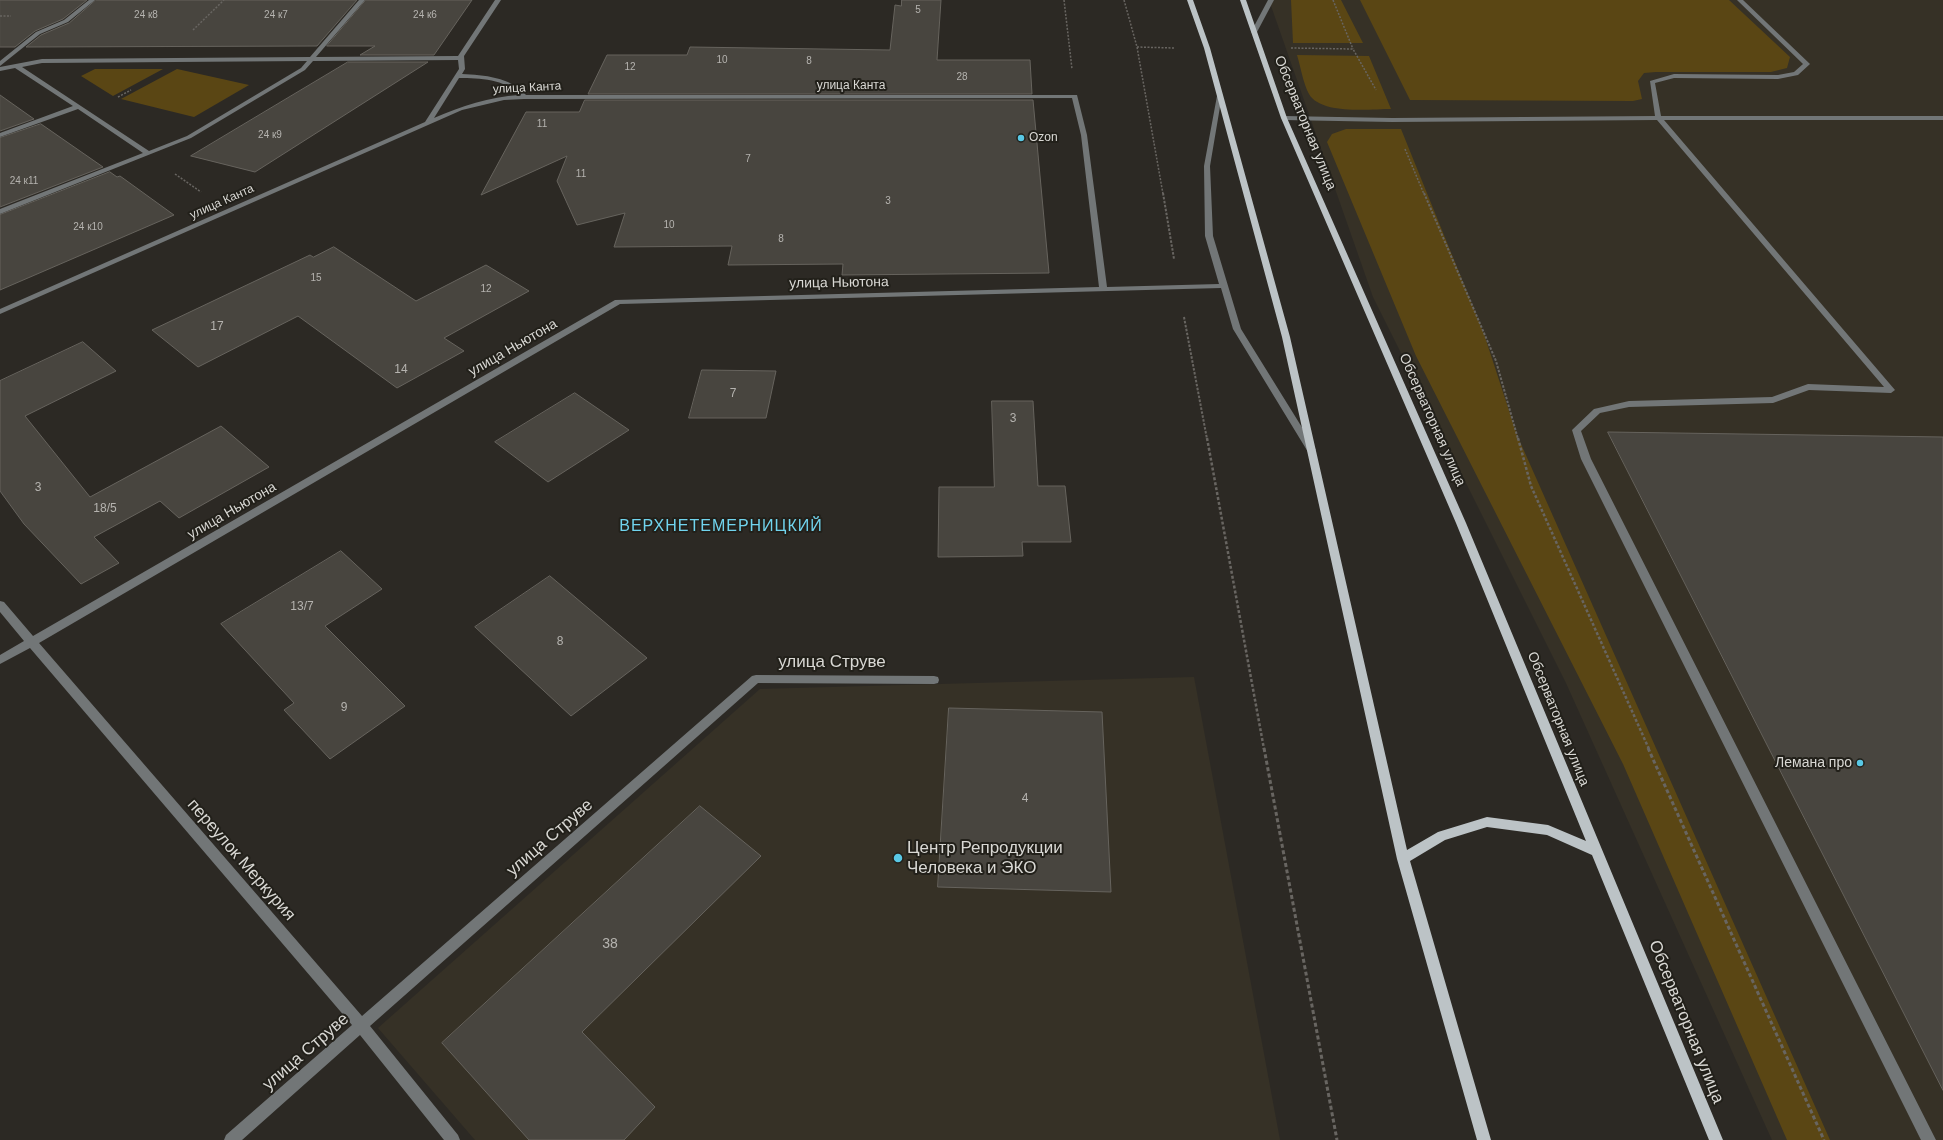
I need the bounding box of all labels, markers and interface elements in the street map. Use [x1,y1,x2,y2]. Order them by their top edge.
house number: 5 [915,4,921,16]
house number: 24 к8 [134,9,158,21]
house number: 24 к7 [264,9,288,21]
house number: 24 к6 [413,9,437,21]
street label: Обсерваторная улица [1270,53,1340,193]
house number: 10 [716,54,728,66]
house number: 8 [806,55,812,67]
house number: 12 [624,61,636,73]
house number: 28 [956,71,968,83]
street label: улица Канта [492,79,562,97]
street label: улица Канта [817,79,885,93]
house number: 11 [537,118,547,130]
house number: 24 к9 [258,129,282,141]
place label: Ozon [1029,131,1058,145]
marker: Ozon [1016,133,1026,143]
house number: 7 [745,153,751,165]
house number: 11 [576,168,586,180]
house number: 24 к11 [10,175,38,187]
street label: улица Канта [188,181,256,223]
house number: 3 [885,195,891,207]
house number: 10 [663,219,675,231]
house number: 24 к10 [73,221,103,233]
house number: 8 [778,233,784,245]
house number: 15 [310,272,322,284]
street label: улица Ньютона [789,274,889,292]
house number: 12 [480,283,492,295]
street label: улица Ньютона [466,316,560,380]
house number: 17 [210,320,224,334]
street label: Обсерваторная улица [1395,351,1469,489]
house number: 14 [394,363,408,377]
house number: 7 [730,387,736,401]
house number: 3 [1010,412,1016,426]
street label: улица Ньютона [185,479,279,543]
house number: 3 [35,481,41,495]
house number: 18/5 [93,502,117,516]
district label: ВЕРХНЕТЕМЕРНИЦКИЙ [619,517,823,537]
house number: 13/7 [290,600,314,614]
house number: 8 [557,635,563,649]
street label: Обсерваторная улица [1523,649,1593,789]
street label: улица Струве [778,652,886,672]
house number: 9 [341,701,347,715]
place label: Лемана про [1775,755,1852,771]
marker: Лемана про [1855,758,1865,768]
house number: 4 [1022,792,1028,806]
street label: переулок Меркурия [183,795,299,925]
street label: улица Струве [503,795,597,881]
place label: Центр Репродукции Человека и ЭКО [907,838,1063,878]
marker: Центр Репродукции Человека и ЭКО [892,852,904,864]
house number: 38 [602,936,618,952]
street label: Обсерваторная улица [1644,937,1728,1107]
street label: улица Струве [259,1009,353,1095]

